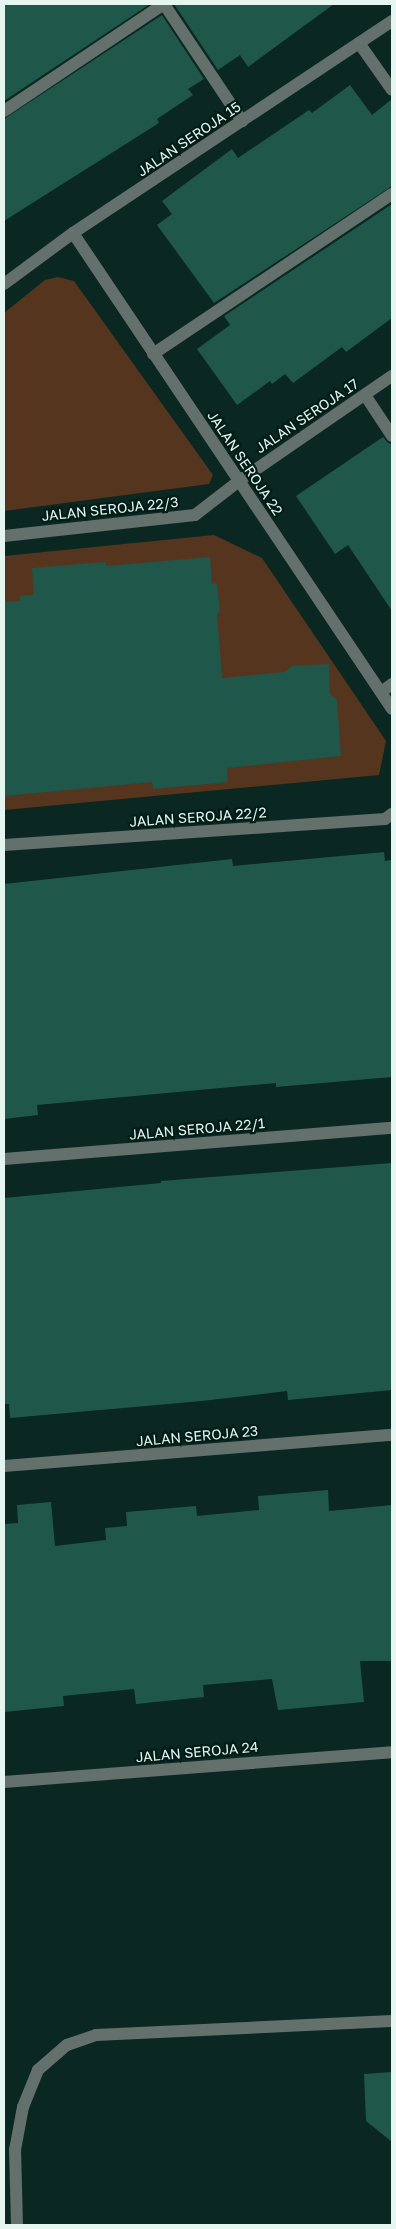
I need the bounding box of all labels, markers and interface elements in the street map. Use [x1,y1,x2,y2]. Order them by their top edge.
street label: JALAN SEROJA 15 [134,98,244,180]
street label: JALAN SEROJA 17 [252,375,362,457]
street label: JALAN SEROJA 22 [204,408,286,518]
street label: JALAN SEROJA 22/3 [41,493,179,525]
street label: JALAN SEROJA 22/2 [129,804,267,830]
street label: JALAN SEROJA 22/1 [129,1115,265,1143]
street label: JALAN SEROJA 23 [135,1422,259,1450]
street label: JALAN SEROJA 24 [135,1738,259,1766]

